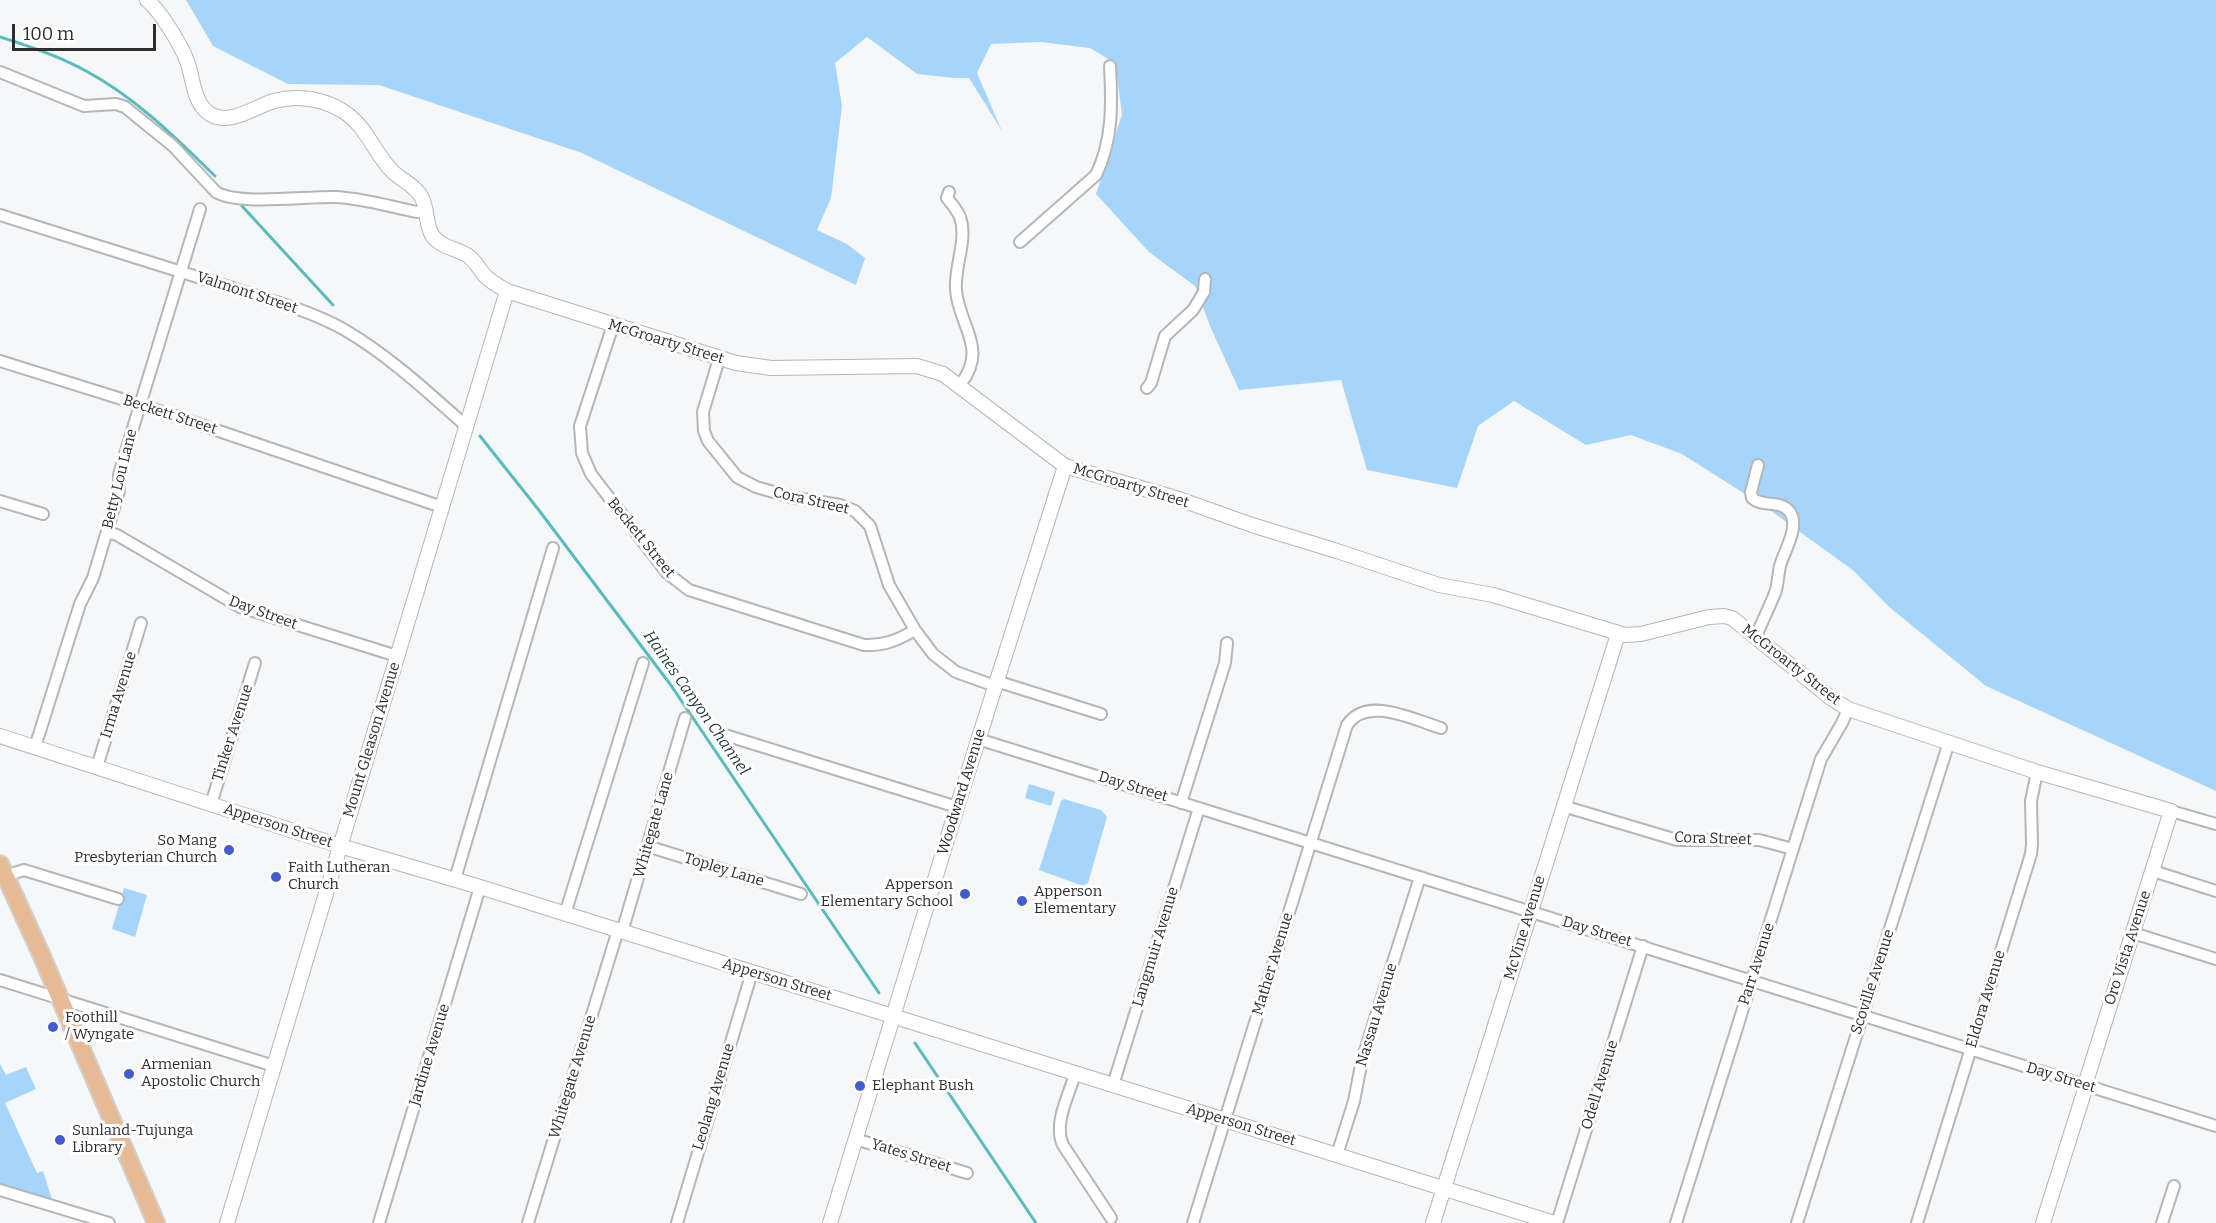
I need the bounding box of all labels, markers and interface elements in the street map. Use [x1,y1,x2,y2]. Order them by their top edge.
scale bar [15,12,159,50]
text: 100 m [23,23,74,45]
street label: Valmont Street [194,268,300,318]
street label: McGroarty Street [606,316,726,368]
street label: Beckett Street [121,391,219,439]
street label: Betty Lou Lane [99,427,141,531]
street label: McGroarty Street [1071,460,1191,512]
street label: Cora Street [771,484,851,518]
street label: Beckett Street [603,494,679,582]
street label: Day Street [226,592,300,634]
street label: McGroarty Street [1738,621,1844,709]
water label: Haines Canyon Channel [639,627,753,779]
street label: Irma Avenue [97,649,141,741]
street label: Mount Gleason Avenue [340,660,404,820]
street label: Tinker Avenue [209,682,257,784]
street label: Woodward Avenue [934,727,990,857]
street label: Day Street [1096,768,1170,806]
street label: Whitegate Lane [630,770,678,880]
street label: Apperson Street [221,800,335,852]
street label: Cora Street [1674,829,1752,849]
place label: So Mang Presbyterian Church [74,832,217,867]
marker: So Mang Presbyterian Church [222,843,236,857]
street label: Topley Lane [682,849,766,891]
place label: Faith Lutheran Church [288,859,390,894]
marker: Faith Lutheran Church [269,870,283,884]
street label: McVine Avenue [1501,874,1549,982]
place label: Apperson Elementary School [821,876,953,911]
place label: Apperson Elementary [1034,883,1116,918]
street label: Langmuir Avenue [1129,885,1183,1009]
marker: Apperson Elementary School [958,887,972,901]
street label: Oro Vista Avenue [2101,888,2155,1008]
marker: Apperson Elementary [1015,894,1029,908]
street label: Mather Avenue [1249,910,1297,1018]
street label: Day Street [1560,913,1634,951]
street label: Parr Avenue [1735,921,1779,1007]
street label: Scoville Avenue [1848,927,1898,1037]
street label: Eldora Avenue [1963,948,2009,1050]
street label: Apperson Street [720,955,834,1005]
street label: Nassau Avenue [1353,961,1401,1069]
street label: Jardine Avenue [406,1002,454,1108]
place label: Foothill / Wyngate [65,1009,134,1044]
street label: Whitegate Avenue [546,1013,600,1141]
marker: Foothill / Wyngate [46,1020,60,1034]
street label: Odell Avenue [1578,1038,1622,1132]
street label: Leolang Avenue [689,1041,739,1153]
place label: Armenian Apostolic Church [141,1056,260,1091]
street label: Day Street [2024,1059,2098,1097]
marker: Armenian Apostolic Church [122,1067,136,1081]
place label: Elephant Bush [872,1077,973,1095]
marker: Elephant Bush [853,1079,867,1093]
street label: Apperson Street [1184,1100,1298,1150]
place label: Sunland-Tujunga Library [72,1122,193,1157]
marker: Sunland-Tujunga Library [53,1133,67,1147]
street label: Yates Street [869,1135,953,1177]

